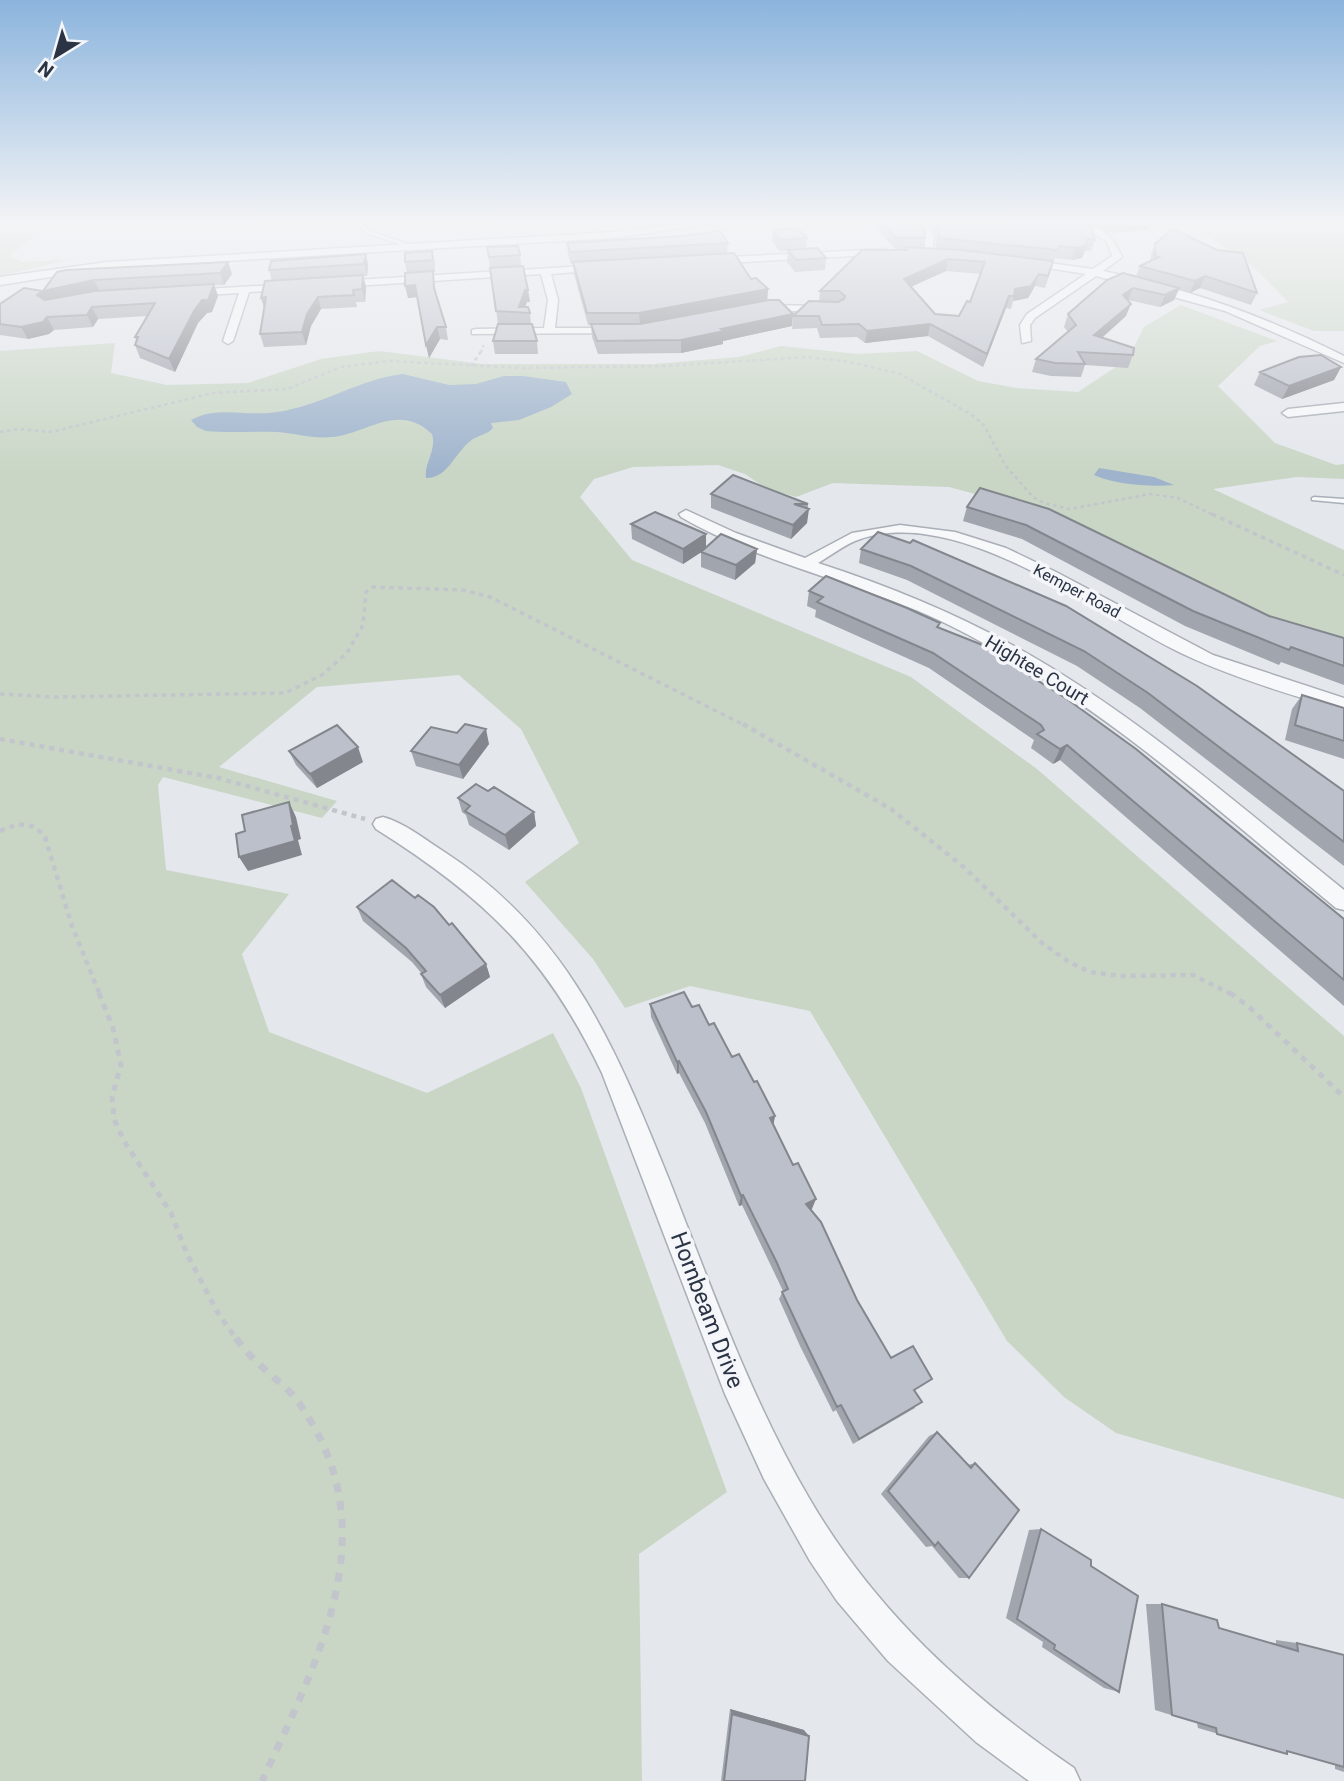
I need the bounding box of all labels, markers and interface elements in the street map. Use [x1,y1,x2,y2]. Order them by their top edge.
north arrow [21,21,91,91]
text: N [34,56,58,82]
street label: Kemper Road [1030,560,1124,622]
street label: Hightee Court [981,630,1093,710]
street label: Hornbeam Drive [665,1228,749,1392]

